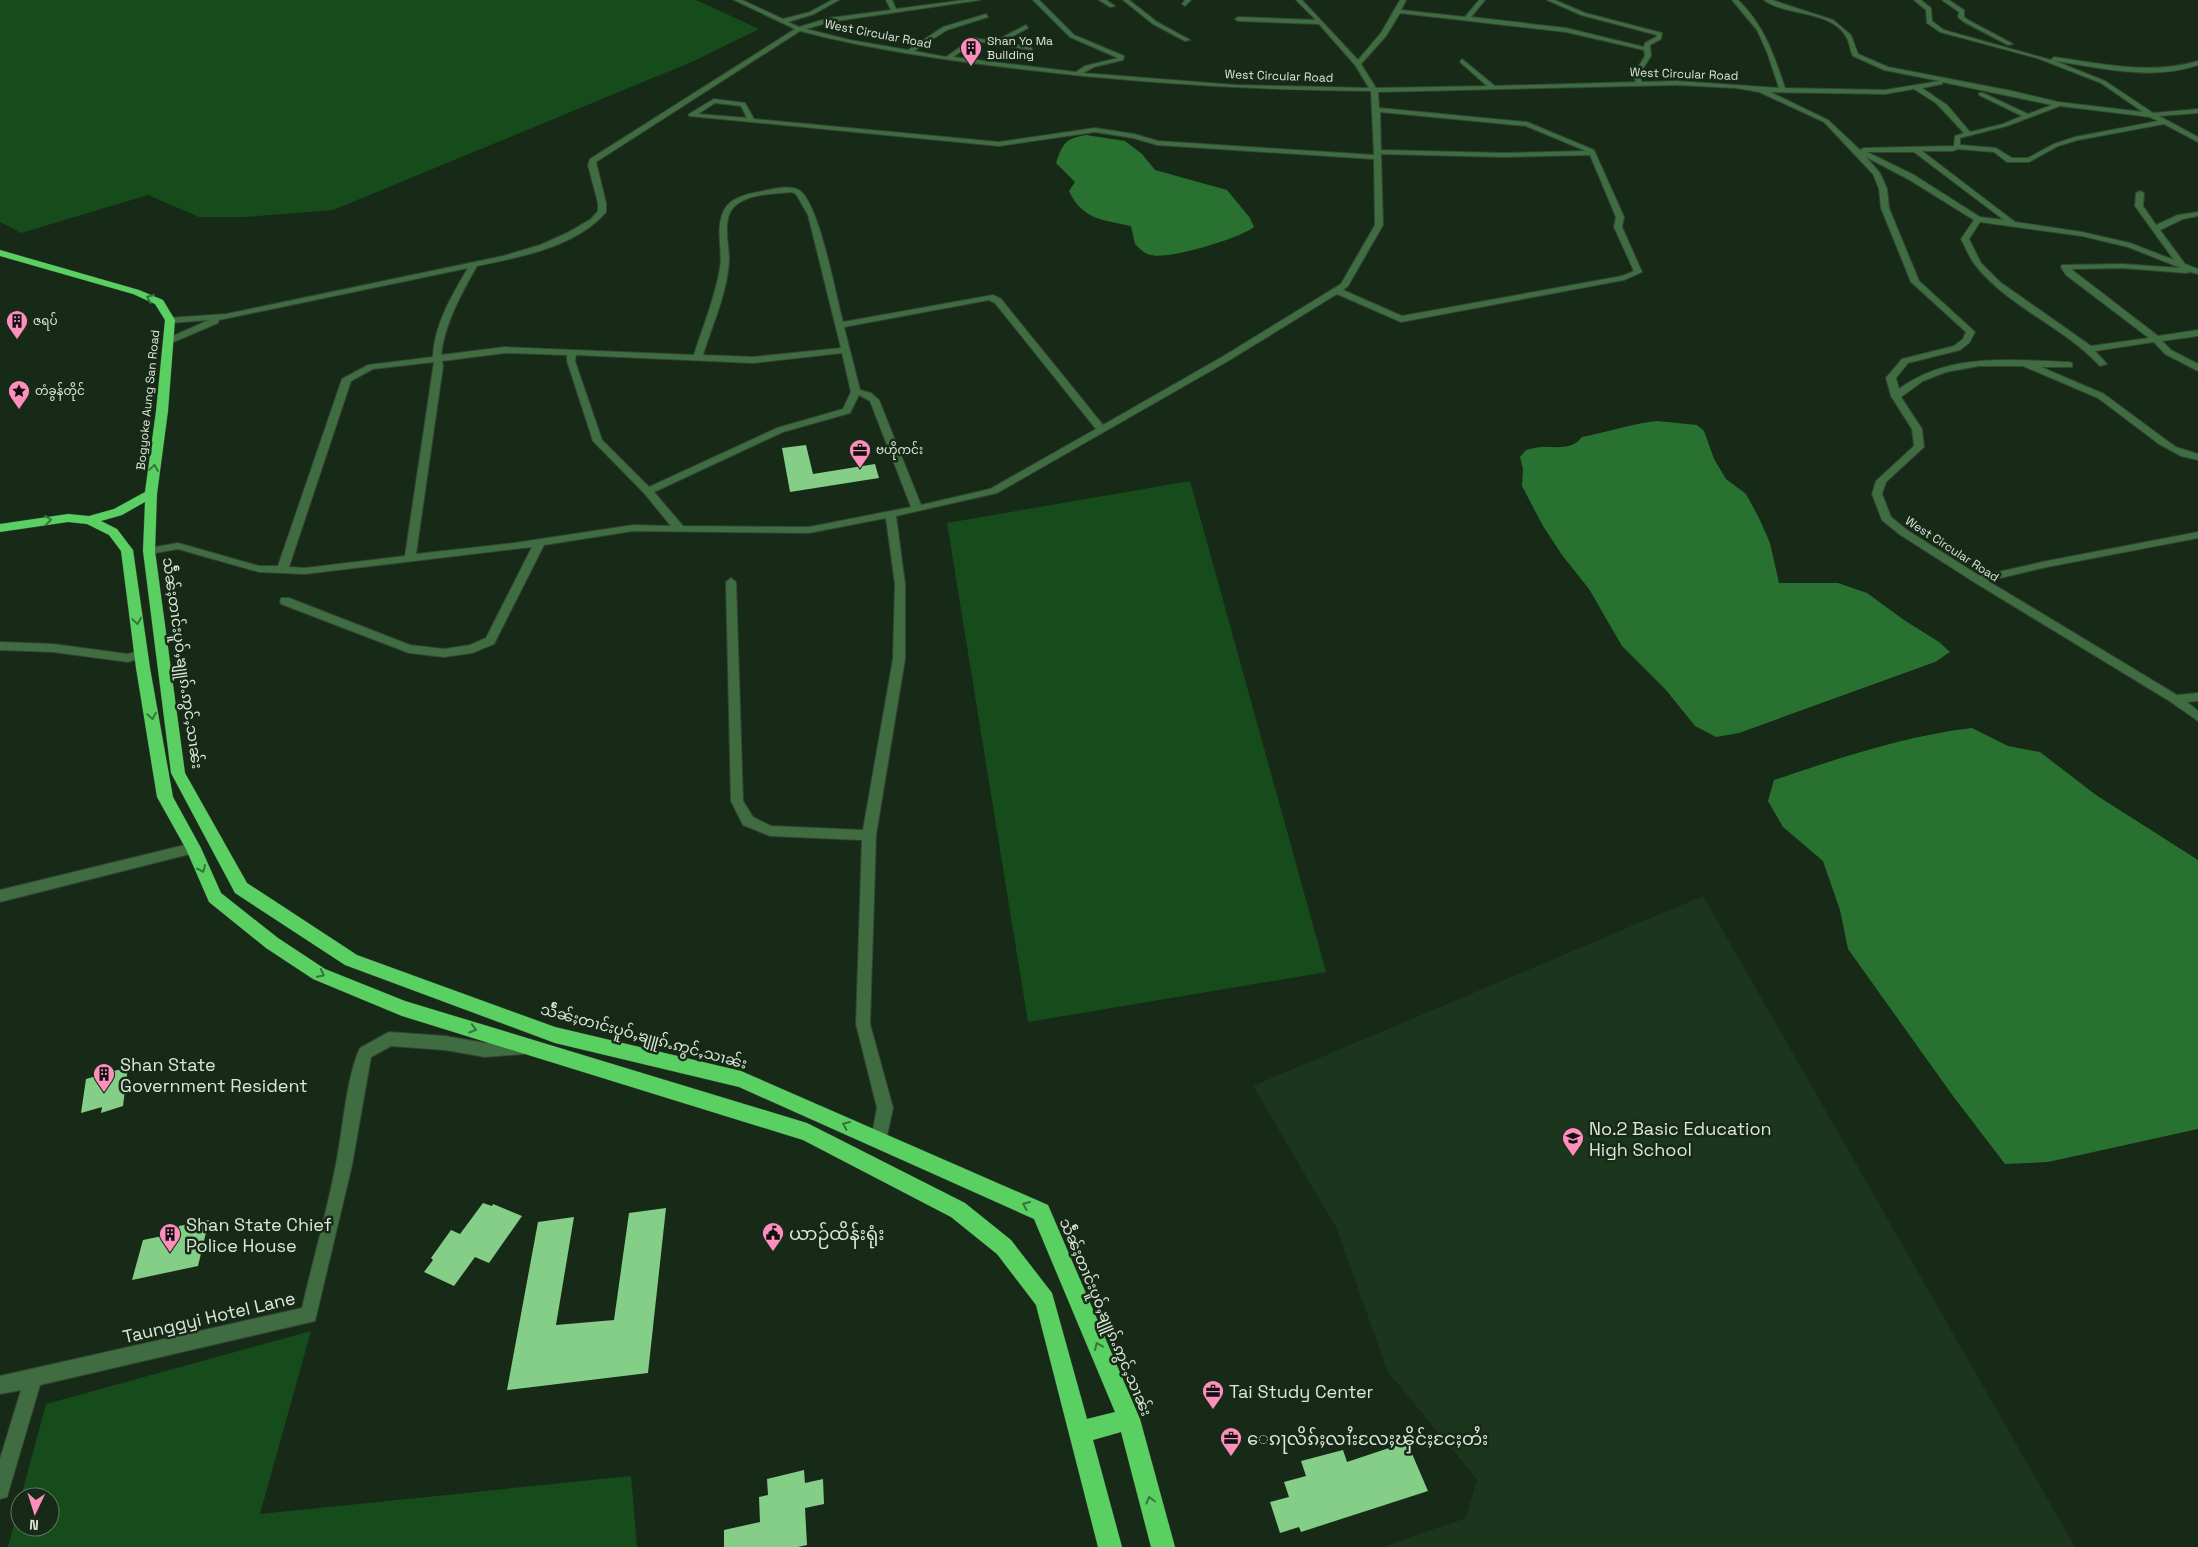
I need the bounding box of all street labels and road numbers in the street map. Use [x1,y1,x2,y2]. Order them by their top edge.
street label: West Circular Road [823,16,933,52]
street label: West Circular Road [1629,64,1739,84]
street label: West Circular Road [1224,66,1334,86]
street label: Bogyoke Aung San Road [133,329,163,471]
street label: West Circular Road [1902,513,2002,585]
street label: သဵႅၼ်ႈတၢင်းပူဝ်ႇၶျူၵ်ႉဢွင်ႇသၢၼ်း [156,556,207,770]
street label: သဵႅၼ်ႈတၢင်းပူဝ်ႇၶျူၵ်ႉဢွင်ႇသၢၼ်း [538,999,749,1076]
street label: သဵႅၼ်ႈတၢင်းပူဝ်ႇၶျူၵ်ႉဢွင်ႇသၢၼ်း [1053,1215,1156,1420]
street label: Taunggyi Hotel Lane [120,1286,298,1348]

